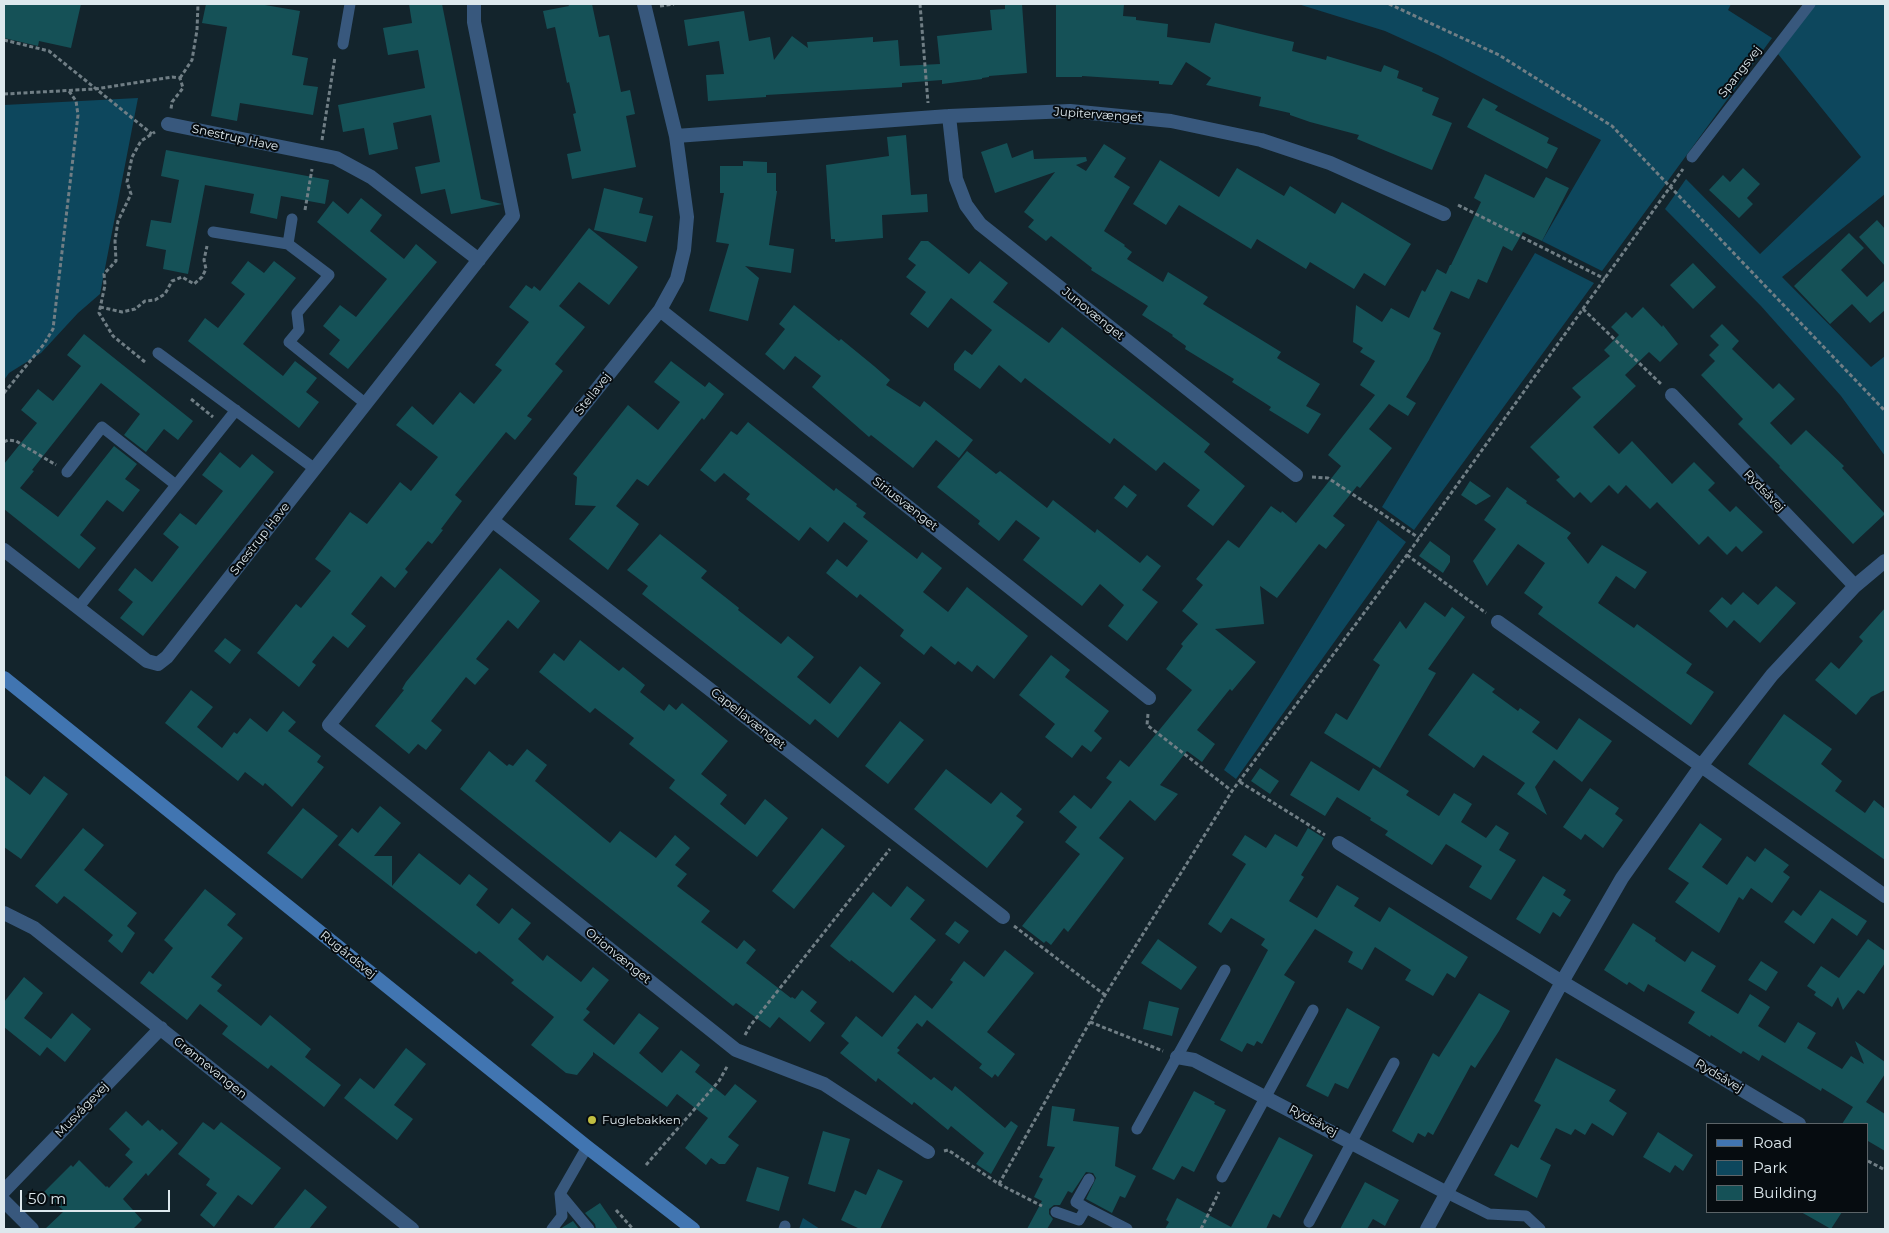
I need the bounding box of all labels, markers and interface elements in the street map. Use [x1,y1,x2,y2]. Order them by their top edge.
street label: Spangsvej [1715,43,1765,101]
street label: Jupitervænget [1053,105,1143,125]
street label: Snestrup Have [191,122,279,154]
street label: Junovænget [1059,284,1127,344]
street label: Stellavej [572,370,614,418]
street label: Rydsåvej [1741,467,1787,515]
street label: Siriusvænget [869,474,941,534]
street label: Snestrup Have [227,500,293,578]
street label: Capellavænget [708,685,788,753]
street label: Orionvænget [582,925,654,987]
street label: Rugårdsvej [317,928,379,982]
street label: Grønnevangen [171,1034,249,1102]
street label: Rydsåvej [1693,1056,1745,1096]
street label: Musvågevej [52,1080,112,1140]
street label: Rydsåvej [1286,1102,1340,1140]
place label: Fuglebakken [602,1113,681,1127]
marker: Fuglebakken [586,1114,598,1126]
legend [1706,1123,1869,1213]
text: Road [1753,1133,1792,1152]
text: Park [1753,1158,1787,1177]
scale bar [22,1180,172,1212]
text: Building [1753,1183,1817,1202]
text: 50 m [28,1189,66,1208]

